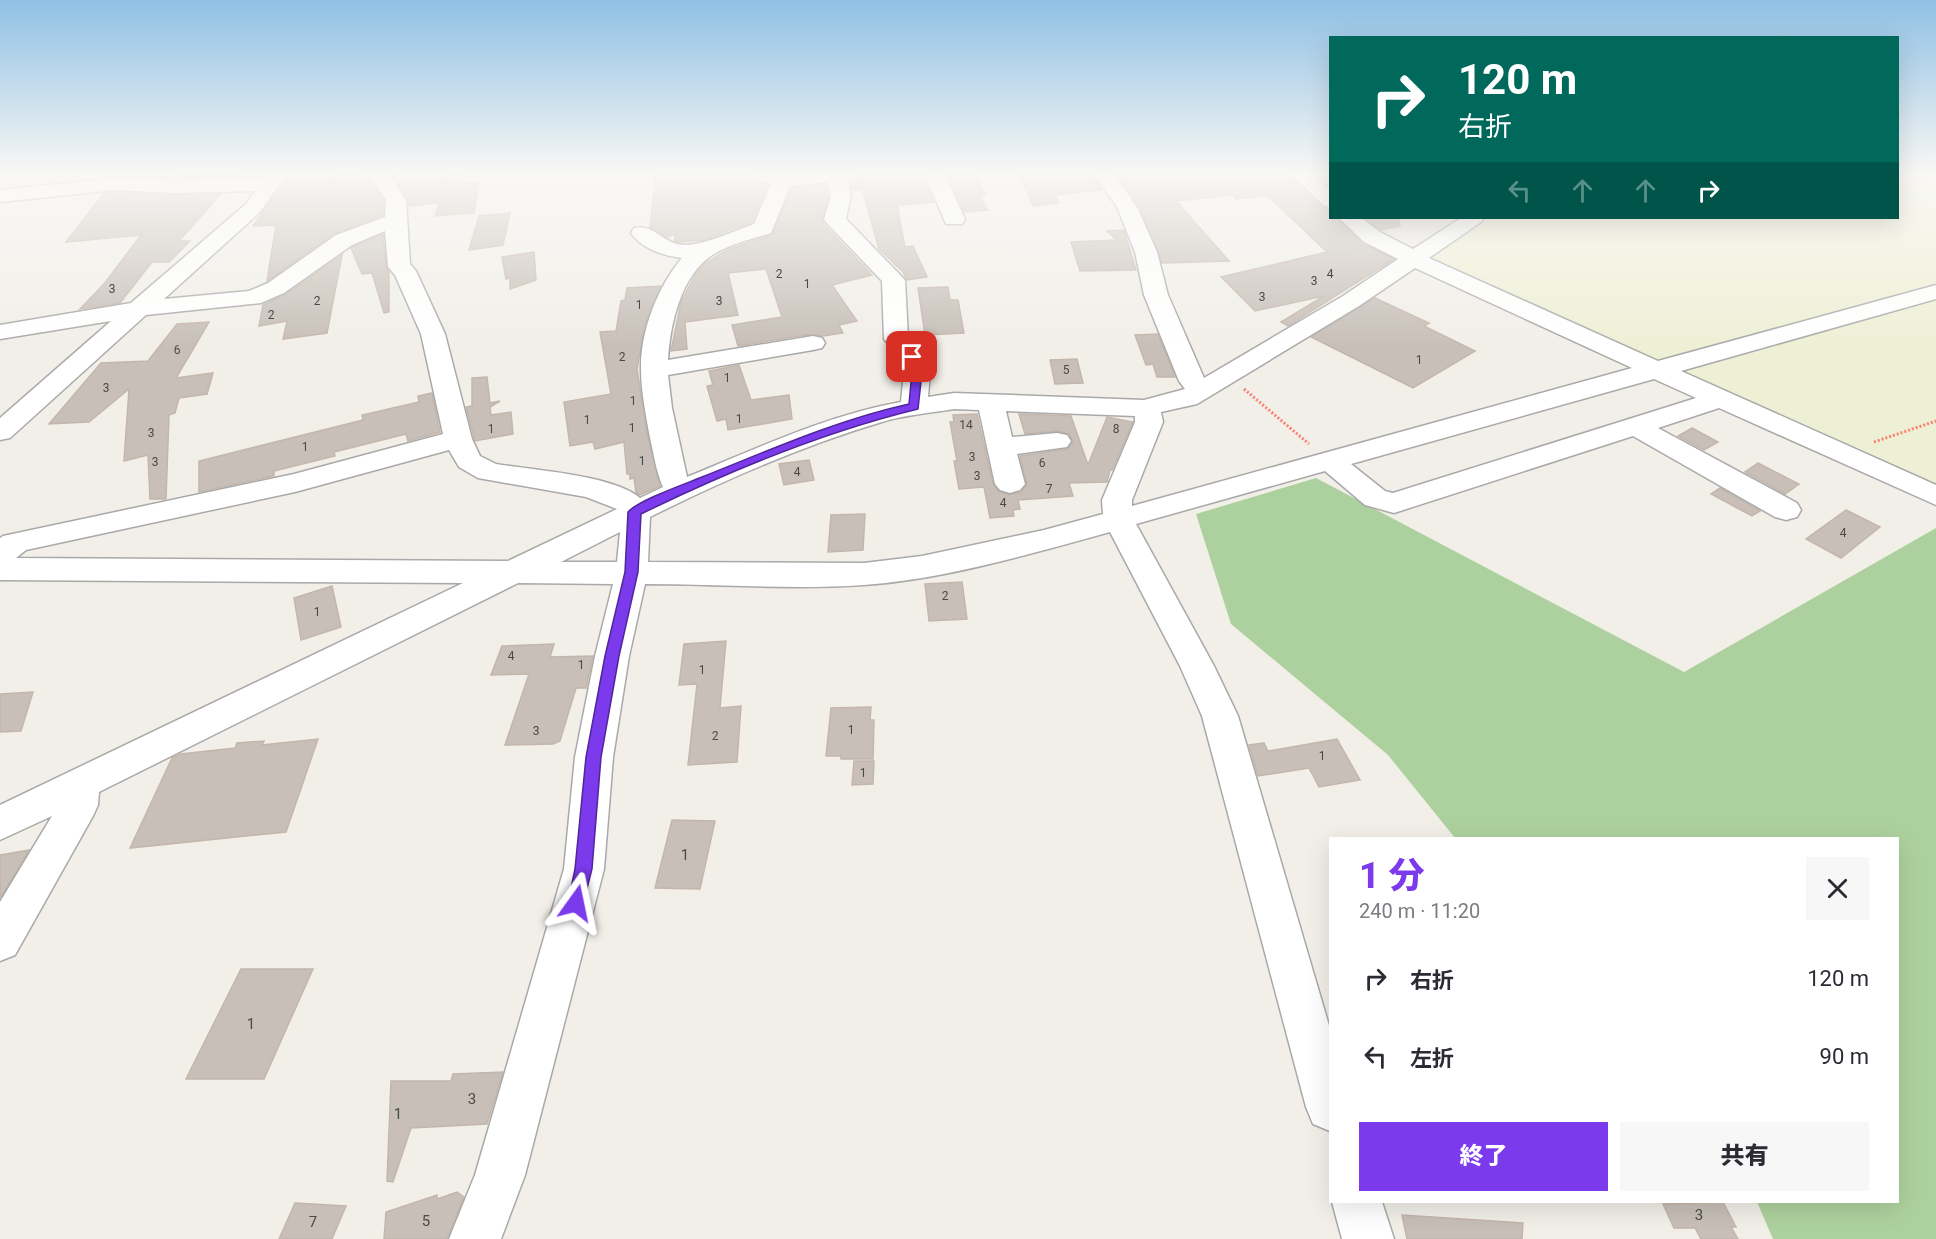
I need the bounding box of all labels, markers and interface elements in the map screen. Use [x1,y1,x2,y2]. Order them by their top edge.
text: 120 m [1458,55,1577,104]
icon: right [1359,60,1437,138]
text: 右折 [1458,111,1512,143]
icon: left [1503,174,1536,207]
icon: ahead [1566,174,1599,207]
icon: ahead [1629,174,1662,207]
icon: right [1692,174,1725,207]
house number: 2 [776,267,783,281]
house number: 4 [1327,267,1334,281]
house number: 3 [1311,274,1317,288]
house number: 1 [804,277,810,291]
house number: 3 [109,282,115,296]
house number: 3 [1259,290,1265,304]
house number: 2 [314,294,321,308]
house number: 3 [716,294,722,308]
house number: 1 [636,298,642,312]
house number: 2 [268,308,275,322]
pin [886,331,937,382]
icon: arrive [895,340,928,373]
house number: 6 [174,343,181,357]
house number: 2 [619,350,626,364]
house number: 1 [1416,353,1422,367]
house number: 5 [1063,363,1070,377]
house number: 1 [724,371,730,385]
house number: 3 [103,381,109,395]
house number: 1 [630,394,636,408]
house number: 1 [736,412,742,426]
house number: 1 [584,413,590,427]
house number: 14 [959,418,973,432]
house number: 1 [629,421,635,435]
house number: 1 [488,422,494,436]
house number: 8 [1113,422,1120,436]
house number: 3 [148,426,154,440]
house number: 1 [302,440,308,454]
house number: 3 [969,450,975,464]
house number: 1 [639,454,645,468]
house number: 3 [152,455,158,469]
house number: 6 [1039,456,1046,470]
house number: 4 [794,465,801,479]
house number: 3 [974,469,980,483]
house number: 7 [1046,482,1053,496]
house number: 4 [1000,496,1007,510]
house number: 4 [1840,526,1847,540]
house number: 2 [942,589,949,603]
house number: 1 [314,605,320,619]
house number: 4 [508,649,515,663]
house number: 1 [578,658,584,672]
house number: 1 [699,663,705,677]
house number: 1 [848,723,854,737]
house number: 3 [533,724,539,738]
house number: 2 [712,729,719,743]
house number: 1 [1319,749,1325,763]
house number: 1 [860,766,866,780]
house number: 1 [681,846,689,864]
text: 1 分 [1359,855,1425,897]
button: close [1806,857,1869,920]
position arrow [544,871,608,935]
text: 240 m · 11:20 [1359,899,1480,923]
icon: right [1359,962,1392,995]
text: 120 m [1807,966,1869,991]
text: 右折 [1410,968,1454,993]
house number: 1 [247,1015,255,1033]
icon: left [1359,1040,1392,1073]
text: 90 m [1820,1044,1869,1069]
text: 左折 [1410,1046,1454,1071]
house number: 3 [468,1090,476,1108]
house number: 1 [394,1105,402,1123]
button: 終了 [1359,1122,1608,1191]
button: 共有 [1620,1122,1869,1191]
house number: 3 [1695,1206,1703,1224]
house number: 5 [422,1212,430,1230]
house number: 7 [309,1213,317,1231]

